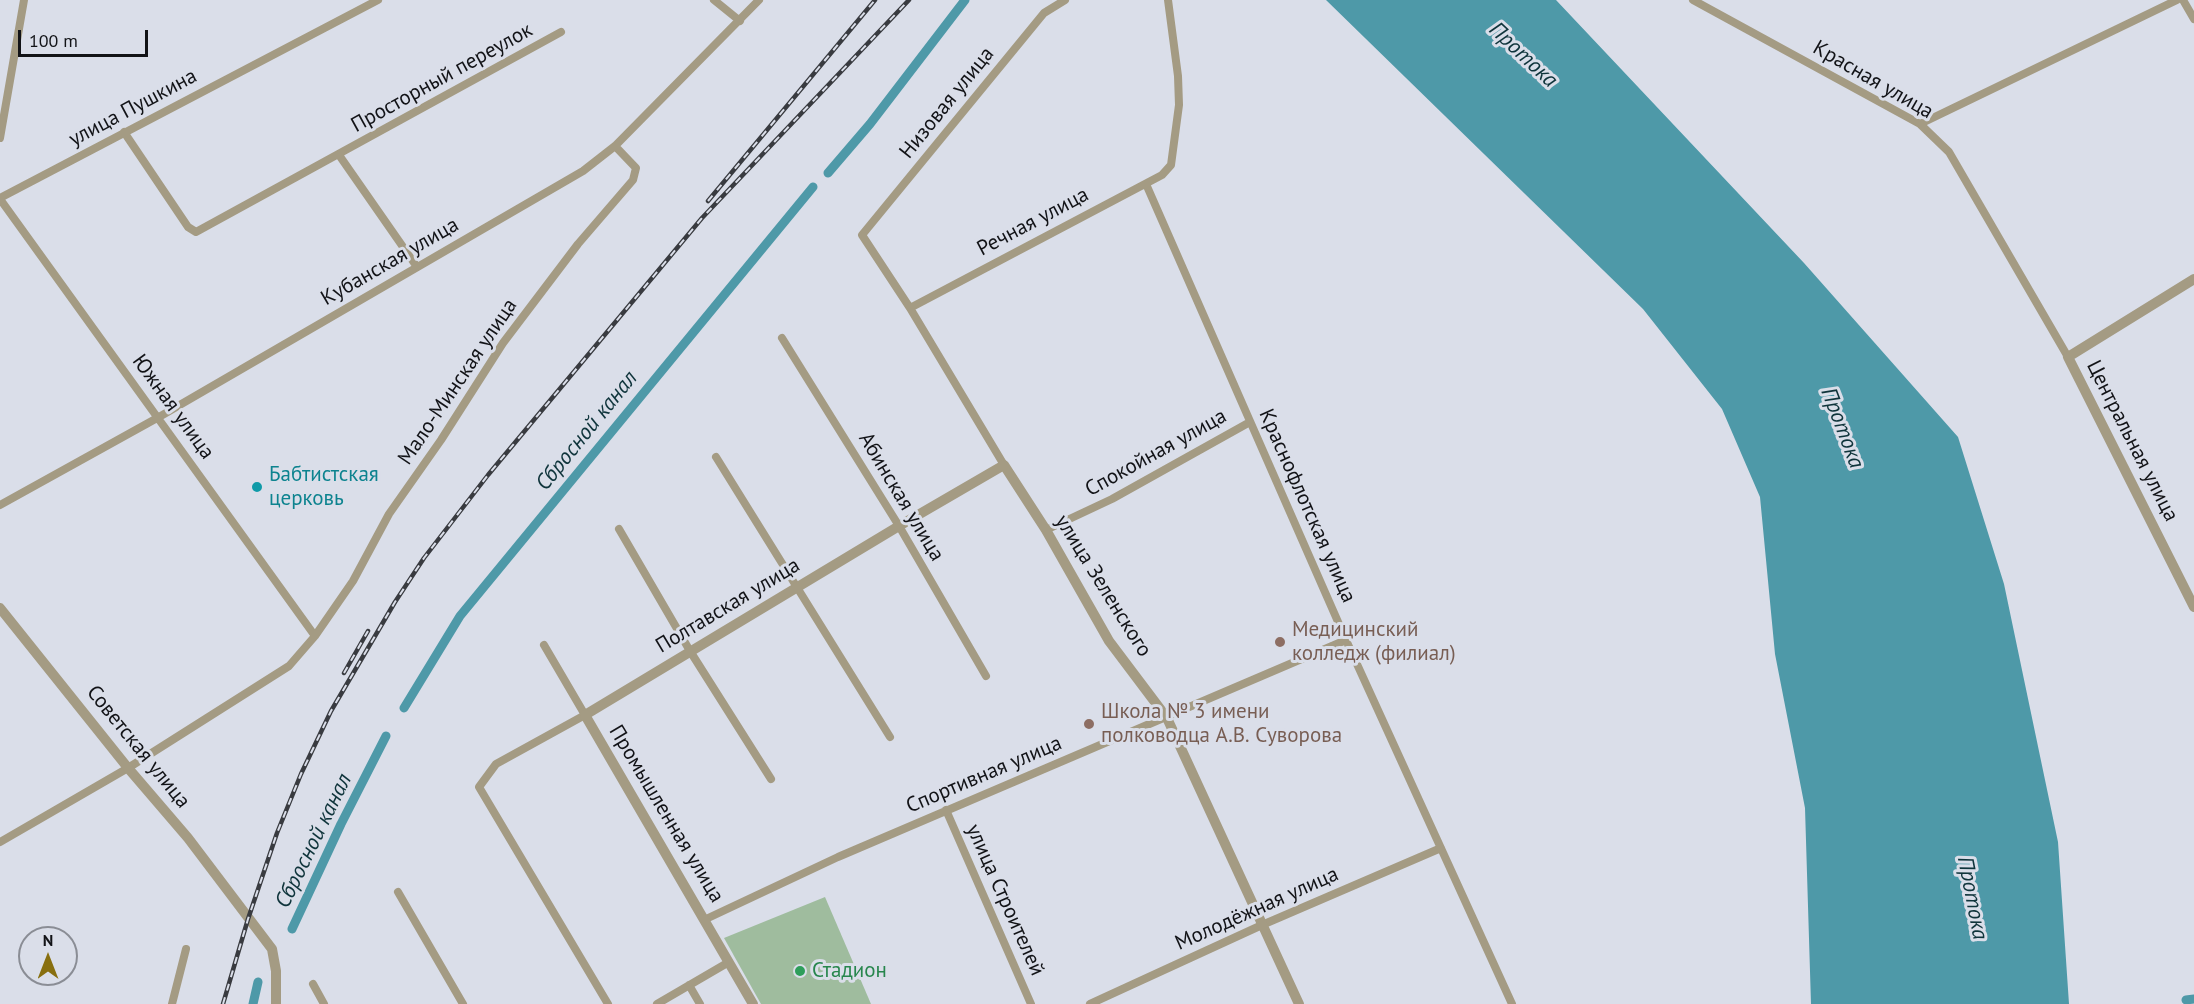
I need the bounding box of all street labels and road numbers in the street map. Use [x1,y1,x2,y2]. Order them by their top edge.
street label: Просторный переулок [347,18,537,138]
street label: Красная улица [1808,35,1938,125]
street label: Низовая улица [894,42,1000,164]
street label: улица Пушкина [65,64,201,152]
street label: Речная улица [973,182,1093,262]
street label: Кубанская улица [317,212,463,312]
street label: Мало-Минская улица [393,294,523,470]
street label: Южная улица [127,350,219,464]
street label: Центральная улица [2081,356,2183,526]
street label: Спокойная улица [1081,404,1231,502]
street label: Краснофлотская улица [1253,405,1361,607]
street label: Абинская улица [853,428,949,566]
street label: улица Зеленского [1049,510,1157,662]
street label: Полтавская улица [651,553,805,659]
street label: Советская улица [81,681,195,813]
street label: Промышленная улица [603,721,729,907]
street label: Спортивная улица [902,731,1066,819]
street label: улица Строителей [960,820,1050,980]
street label: Молодёжная улица [1172,862,1342,956]

